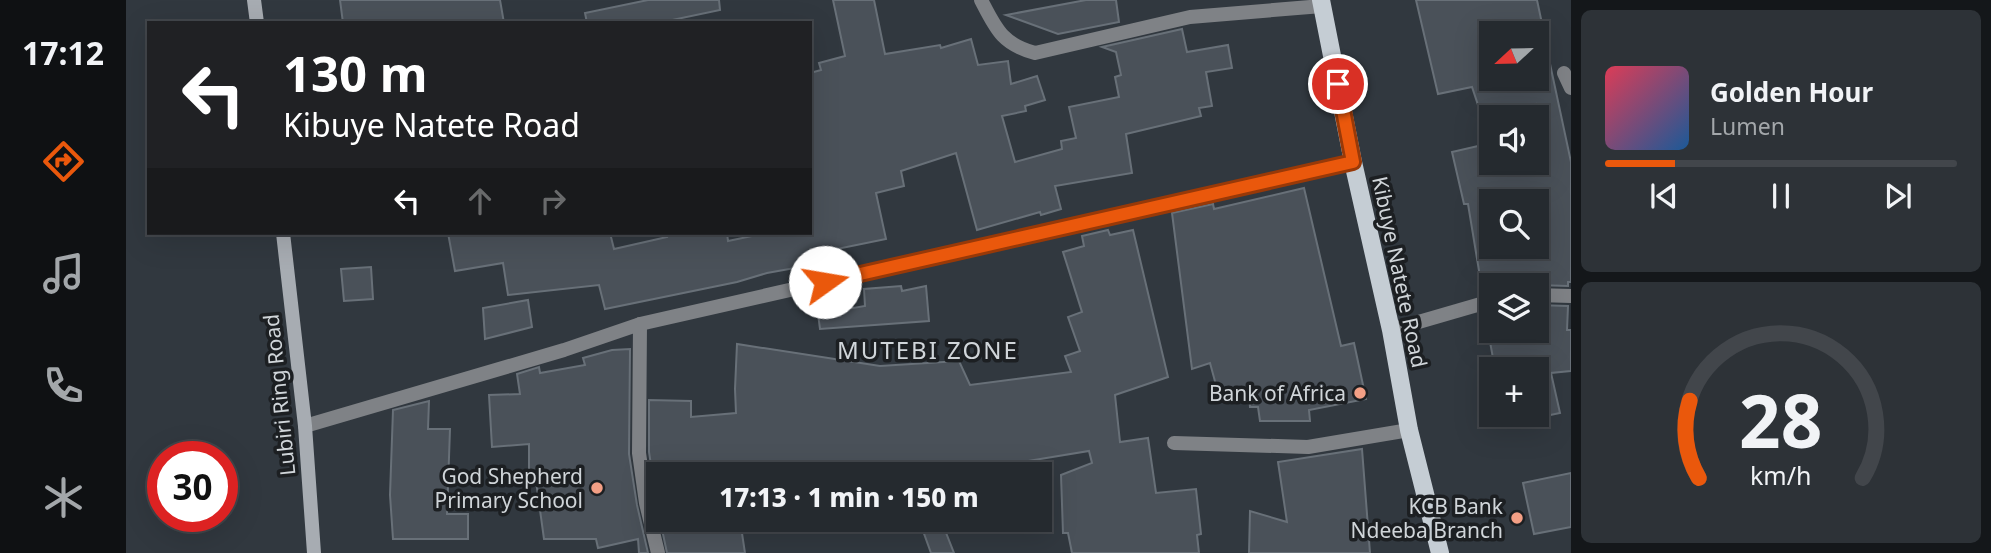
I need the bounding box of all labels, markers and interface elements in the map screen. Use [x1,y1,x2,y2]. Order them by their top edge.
north arrow [1479,21,1549,91]
map controls [1479,21,1549,427]
text: 17:12 [22,31,104,74]
text: 130 m [283,40,428,106]
icon: left [168,49,259,140]
pin [1308,54,1368,114]
icon: arrive [1319,65,1357,103]
text: Golden Hour [1710,74,1873,110]
text: Kibuye Natete Road [283,103,580,146]
button: sound [1479,105,1549,175]
text: Lumen [1710,110,1785,142]
icon: directions [39,137,88,186]
street label: Kibuye Natete Road [1366,174,1434,370]
icon: previous [1645,177,1683,215]
icon: pause [1762,177,1800,215]
icon: next [1879,177,1917,215]
icon: left [388,182,426,220]
icon: ahead [461,182,499,220]
icon: right [534,182,572,220]
button: search [1479,189,1549,259]
position arrow [788,245,862,319]
icon: music [39,249,88,298]
button: layers [1479,273,1549,343]
street label: Lubiri Ring Road [257,313,301,477]
district label: MUTEBI ZONE [837,333,1019,366]
button: + [1479,357,1549,427]
icon: phone [39,361,88,410]
text: 28 [1739,371,1823,470]
place label: Bank of Africa [1209,379,1346,407]
marker: Bank of Africa [1352,385,1368,401]
speed limit sign: 30 [147,441,238,532]
text: km/h [1750,458,1812,492]
place label: God Shepherd Primary School [435,462,583,514]
icon: climate [39,473,88,522]
text: 17:13 · 1 min · 150 m [719,479,979,515]
marker: God Shepherd Primary School [589,480,605,496]
place label: KCB Bank Ndeeba Branch [1351,492,1504,544]
marker: KCB Bank Ndeeba Branch [1509,510,1525,526]

